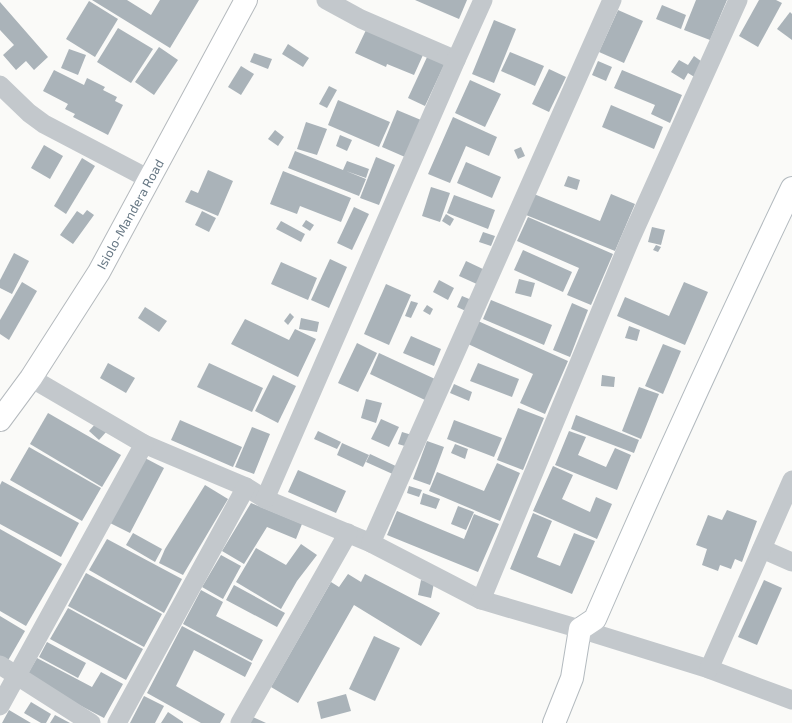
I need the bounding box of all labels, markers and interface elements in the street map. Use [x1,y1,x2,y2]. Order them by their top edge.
street label: Isiolo-Mandera Road [93,156,167,272]

